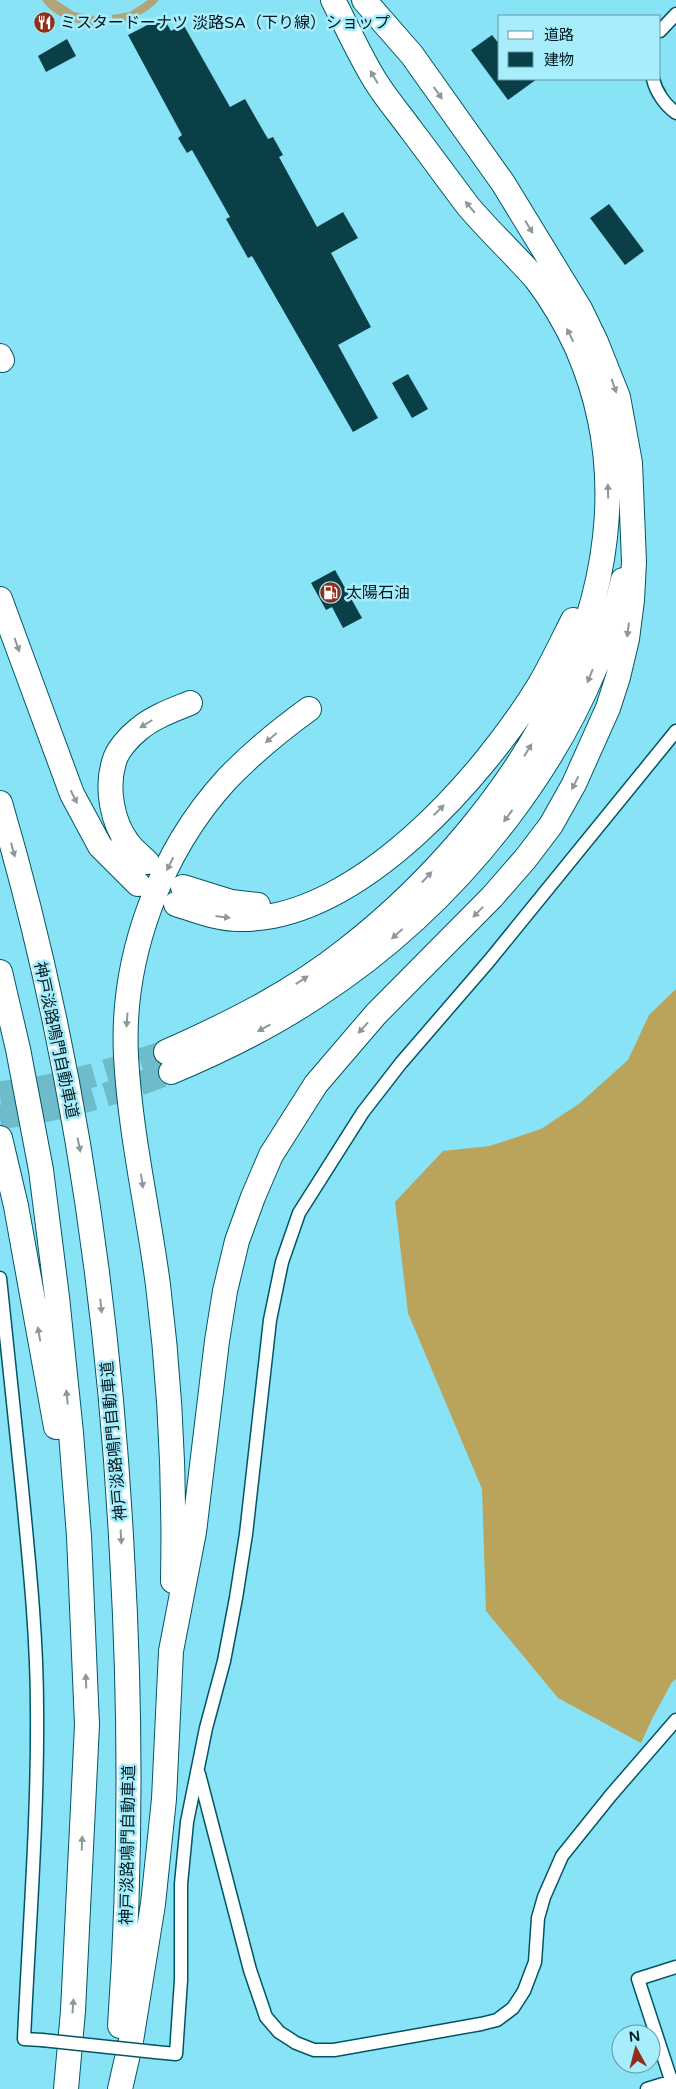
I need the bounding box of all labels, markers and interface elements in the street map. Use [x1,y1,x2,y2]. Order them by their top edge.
restaurant icon: ミスタードーナツ 淡路SA（下り線）ショップ [32,10,56,34]
place label: ミスタードーナツ 淡路SA（下り線）ショップ [60,13,390,33]
legend [498,15,661,80]
text: 道路 [544,26,574,44]
text: 建物 [544,51,574,69]
one-way arrow [369,70,378,83]
one-way arrow [433,86,443,100]
one-way arrow [465,201,476,214]
one-way arrow [525,221,534,234]
one-way arrow [566,327,574,342]
one-way arrow [611,378,618,393]
one-way arrow [603,483,611,499]
fuel station icon: 太陽石油 [318,580,342,604]
place label: 太陽石油 [346,583,410,603]
one-way arrow [624,622,632,638]
one-way arrow [13,638,21,653]
one-way arrow [586,669,594,684]
one-way arrow [139,720,153,729]
one-way arrow [264,733,277,744]
one-way arrow [523,743,533,757]
one-way arrow [571,775,579,790]
one-way arrow [70,790,78,804]
one-way arrow [433,804,445,816]
one-way arrow [502,809,513,822]
one-way arrow [9,842,17,857]
one-way arrow [165,857,173,871]
one-way arrow [421,872,433,884]
one-way arrow [472,906,484,918]
one-way arrow [216,913,232,921]
one-way arrow [391,928,403,940]
street label: 神戸淡路鳴門自動車道 [30,960,82,1121]
one-way arrow [296,975,309,985]
one-way arrow [123,1012,131,1028]
one-way arrow [358,1021,369,1034]
one-way arrow [257,1023,271,1032]
one-way arrow [75,1137,83,1152]
one-way arrow [138,1173,146,1189]
one-way arrow [97,1298,105,1314]
one-way arrow [35,1325,43,1341]
street label: 神戸淡路鳴門自動車道 [97,1360,131,1521]
one-way arrow [63,1388,71,1404]
one-way arrow [118,1530,126,1546]
one-way arrow [82,1673,90,1689]
street label: 神戸淡路鳴門自動車道 [117,1765,139,1925]
one-way arrow [79,1835,87,1851]
one-way arrow [70,1997,78,2013]
north arrow [611,2024,661,2074]
text: N [628,2027,641,2046]

